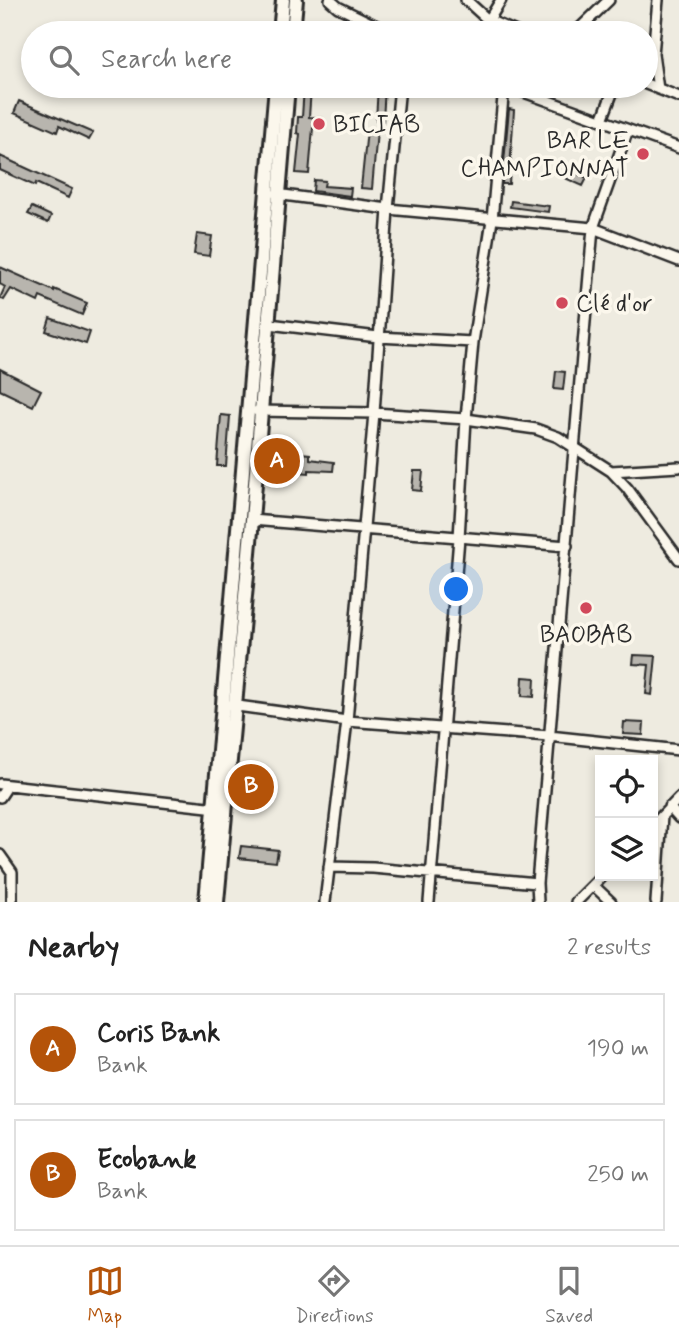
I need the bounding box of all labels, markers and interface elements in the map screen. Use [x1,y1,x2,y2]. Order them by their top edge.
search box [21,21,658,98]
icon: search [45,41,83,79]
text: Search here [101,43,232,77]
place label: BICIAB [333,110,420,141]
marker: BICIAB [311,116,327,132]
place label: BAR LE CHAMPIONNAT [461,126,629,185]
marker: BAR LE CHAMPIONNAT [635,146,651,162]
place label: Clé d'or [576,289,653,320]
marker: Clé d'or [554,295,570,311]
pin: A [254,435,300,487]
your location [439,572,473,606]
marker: BAOBAB [578,600,594,616]
place label: BAOBAB [540,620,632,651]
map controls [595,755,658,881]
button: locate [595,755,658,818]
pin: B [228,761,274,813]
button: layers [595,818,658,881]
text: Nearby [28,928,119,967]
text: 2 results [567,933,651,963]
text: Coris Bank [97,1017,220,1051]
text: A [45,1034,61,1064]
text: 190 m [587,1034,649,1064]
text: Bank [97,1051,148,1081]
text: Ecobank [97,1143,196,1177]
text: B [46,1160,60,1190]
text: 250 m [587,1160,649,1190]
text: Bank [97,1177,148,1207]
tab: Map [86,1262,124,1329]
tab: Directions [295,1262,374,1329]
tab: Saved [545,1262,593,1329]

